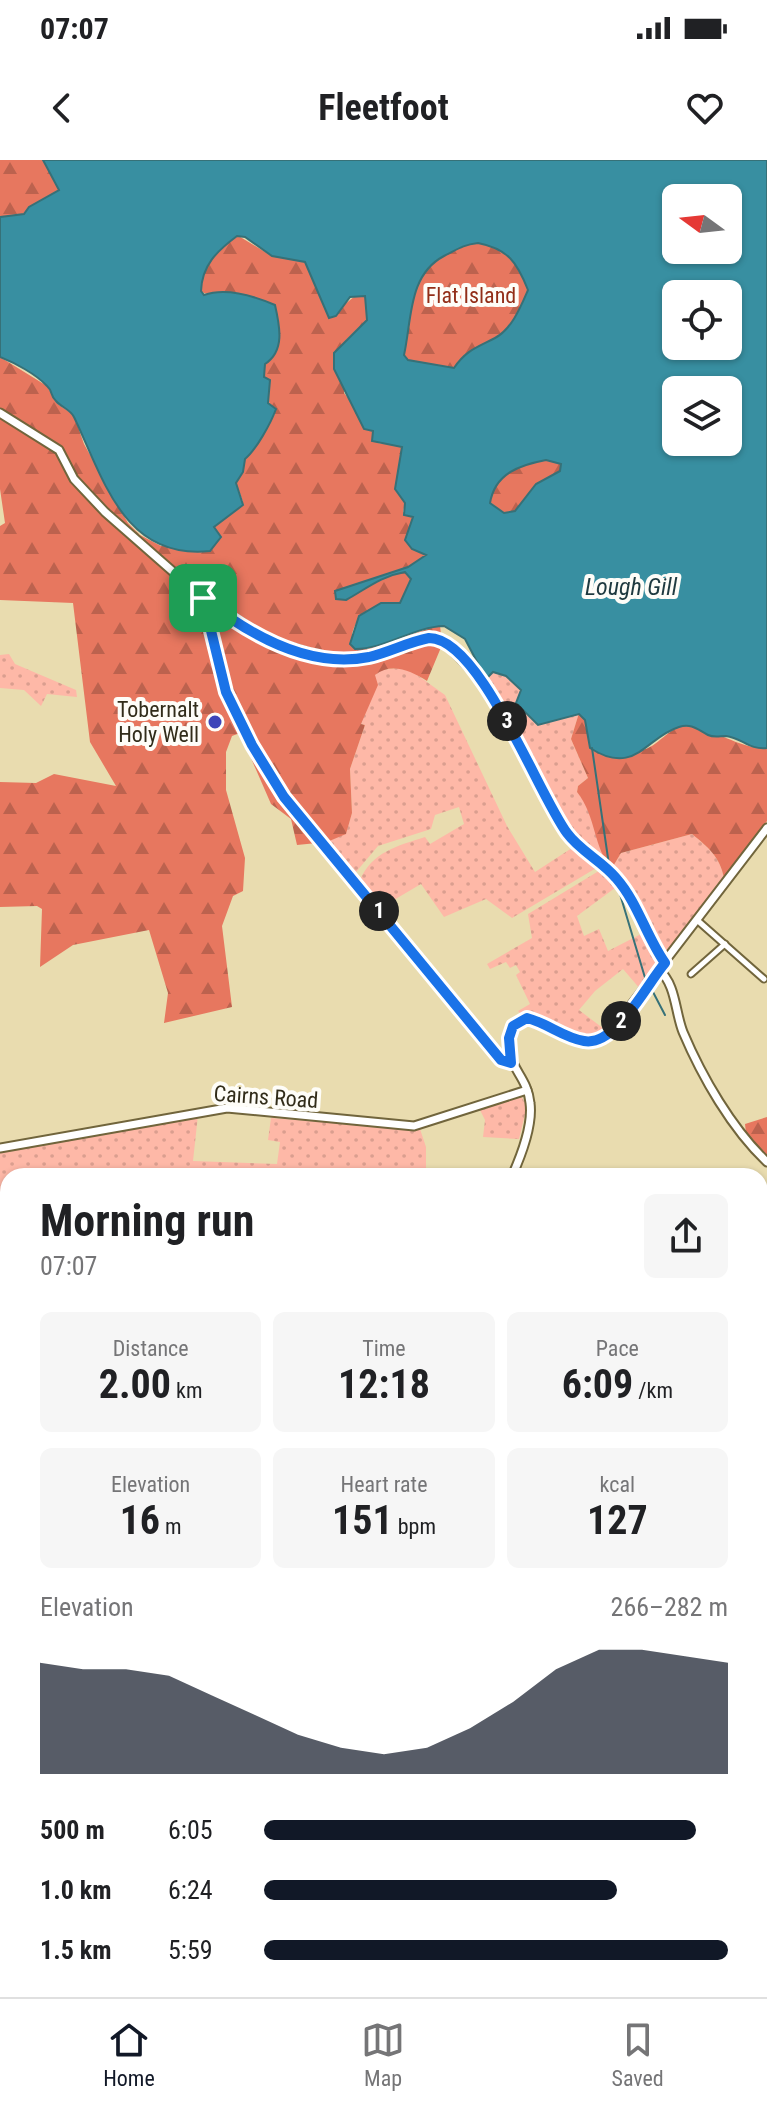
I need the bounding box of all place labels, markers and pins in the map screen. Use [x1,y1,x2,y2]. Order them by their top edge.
pin [169,564,237,632]
place label: Tobernalt Holy Well [117,697,199,747]
pin: 3 [487,701,527,741]
marker: Tobernalt Holy Well [206,713,224,731]
pin: 1 [359,891,399,931]
pin: 2 [601,1001,641,1041]

